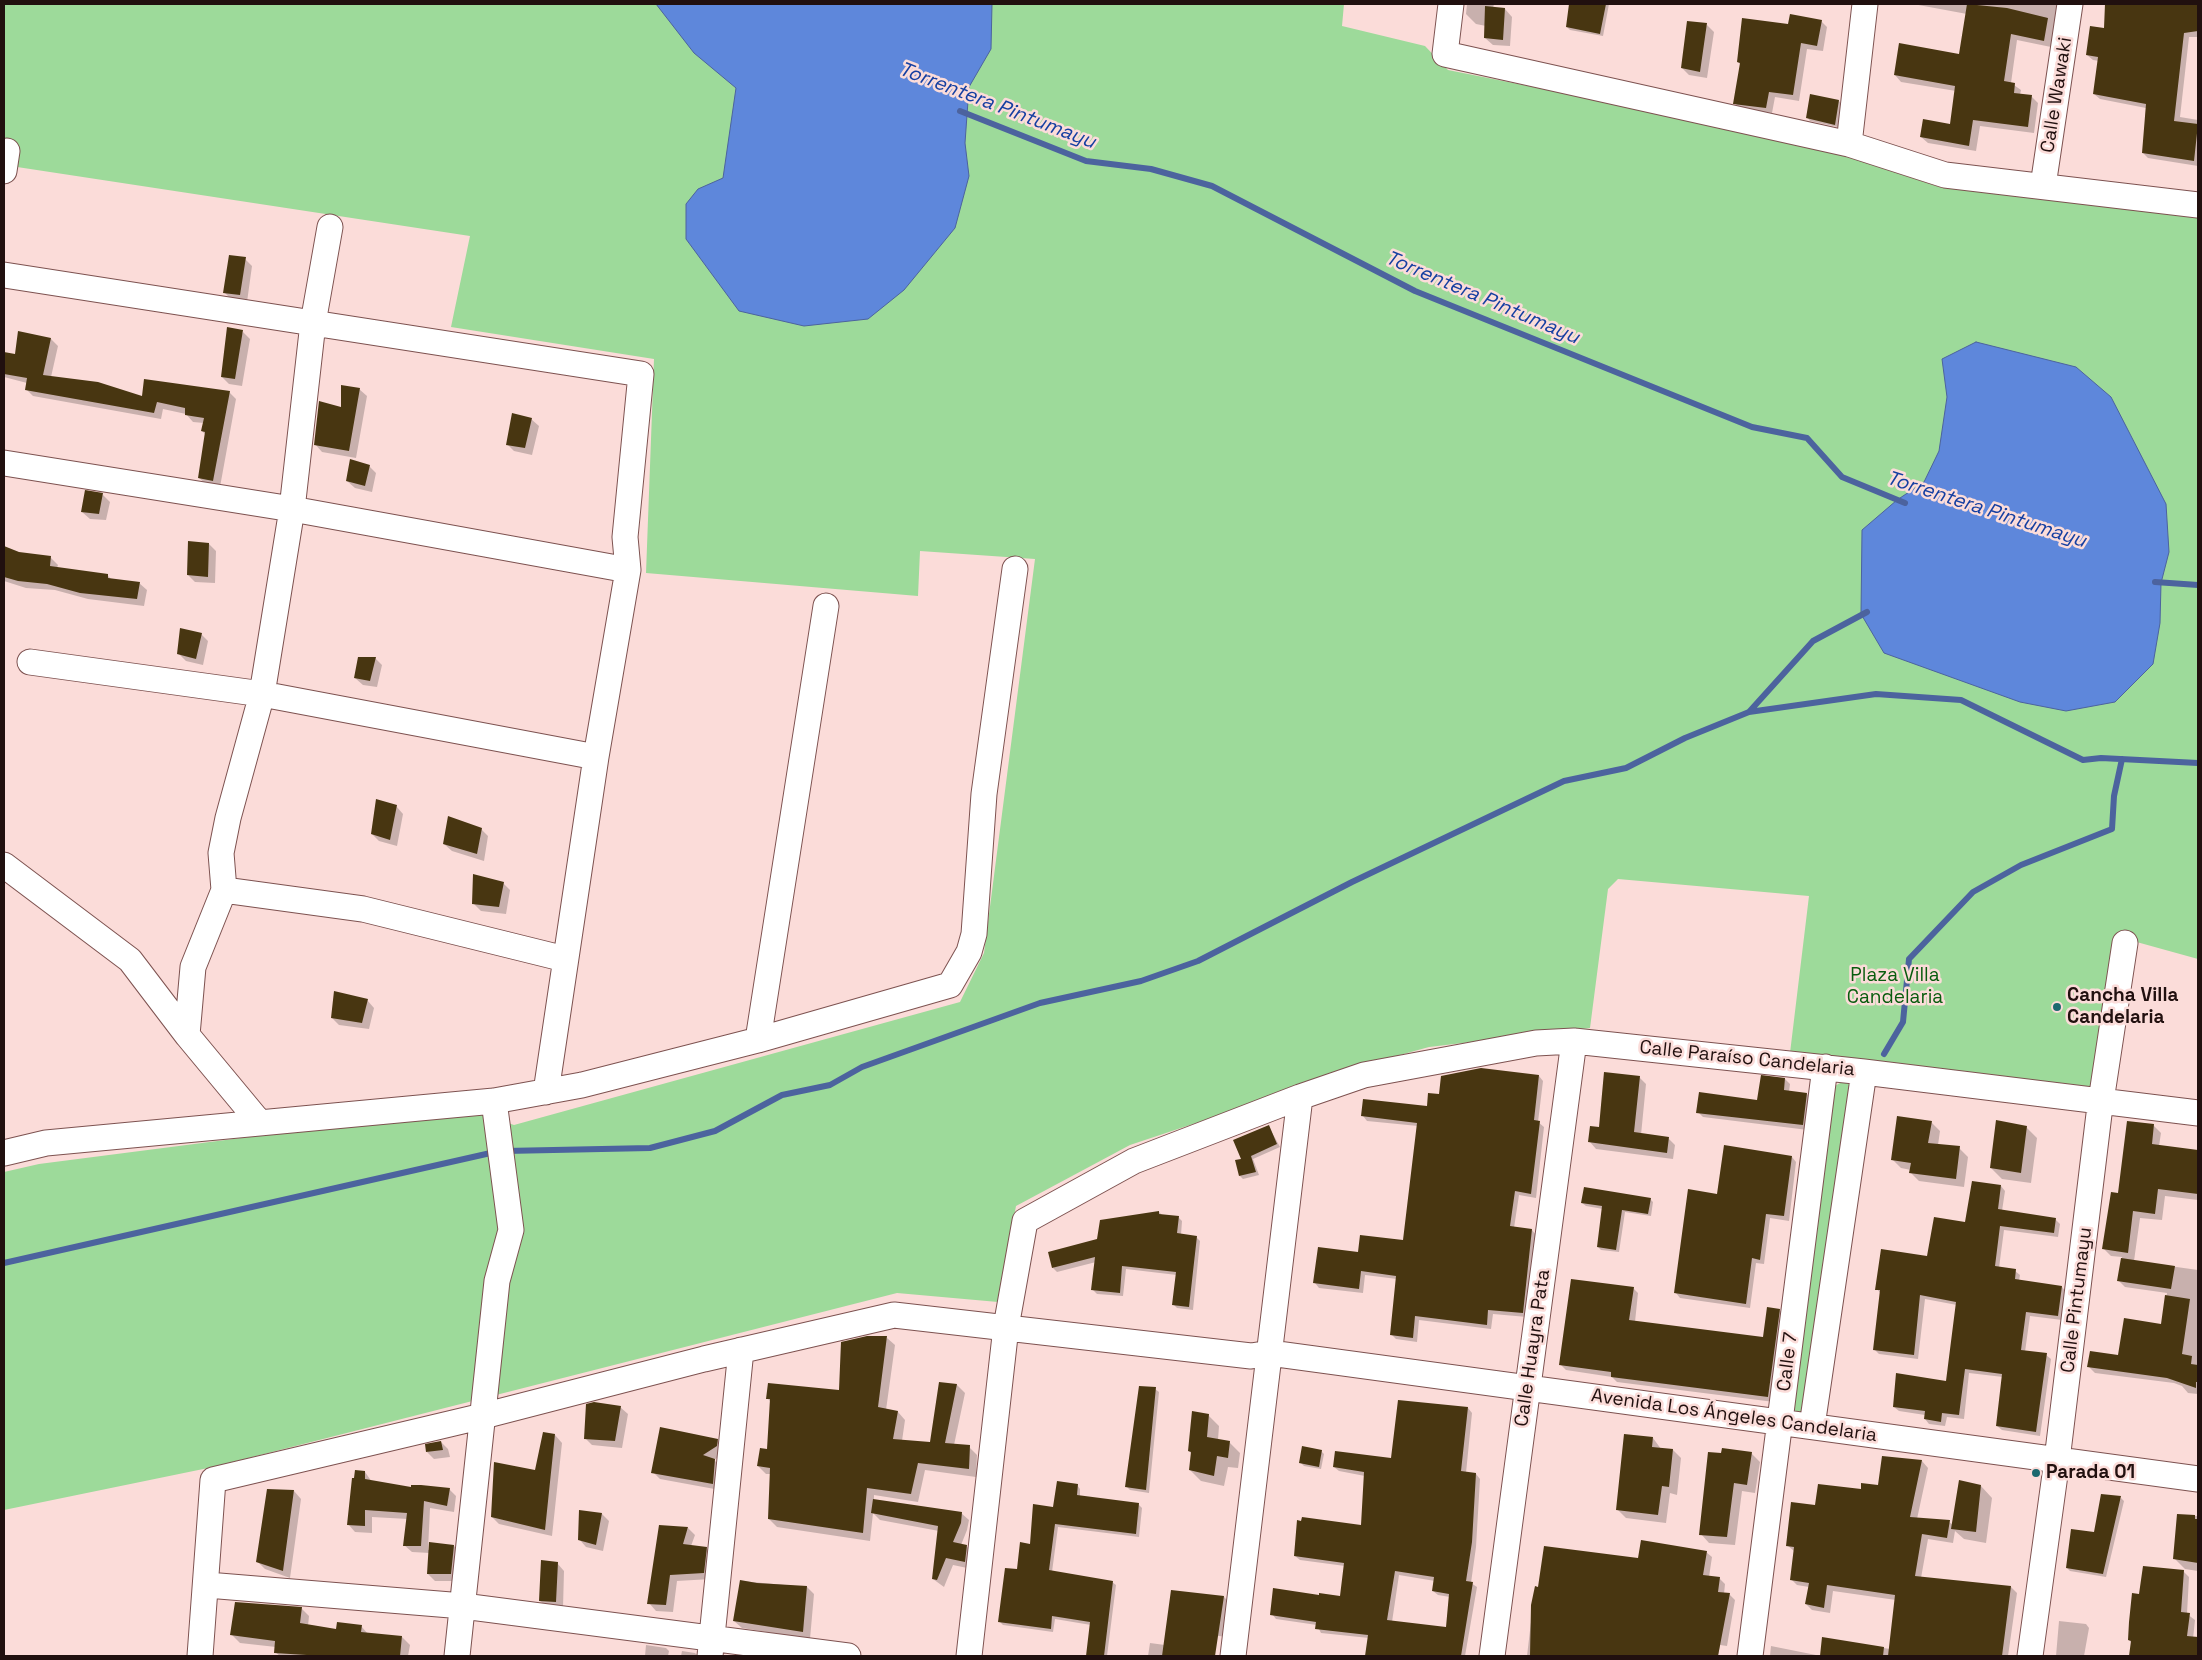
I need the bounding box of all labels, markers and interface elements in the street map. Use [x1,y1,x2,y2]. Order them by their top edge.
street label: Calle Wawaki [2037,36,2077,154]
water label: Torrentera Pintumayu [895,57,1099,155]
water label: Torrentera Pintumayu [1381,246,1583,350]
water label: Torrentera Pintumayu [1883,466,2089,554]
park label: Plaza Villa Candelaria [1847,965,1943,1009]
place label: Cancha Villa Candelaria [2067,985,2178,1029]
marker: Cancha Villa Candelaria [2051,1001,2063,1013]
street label: Calle Paraíso Candelaria [1638,1036,1856,1082]
street label: Calle Pintumayu [2057,1226,2097,1374]
street label: Calle Huayra Pata [1511,1268,1555,1428]
street label: Calle 7 [1773,1331,1803,1393]
street label: Avenida Los Ángeles Candelaria [1590,1385,1878,1447]
place label: Parada 01 [2046,1462,2135,1484]
marker: Parada 01 [2030,1467,2042,1479]

